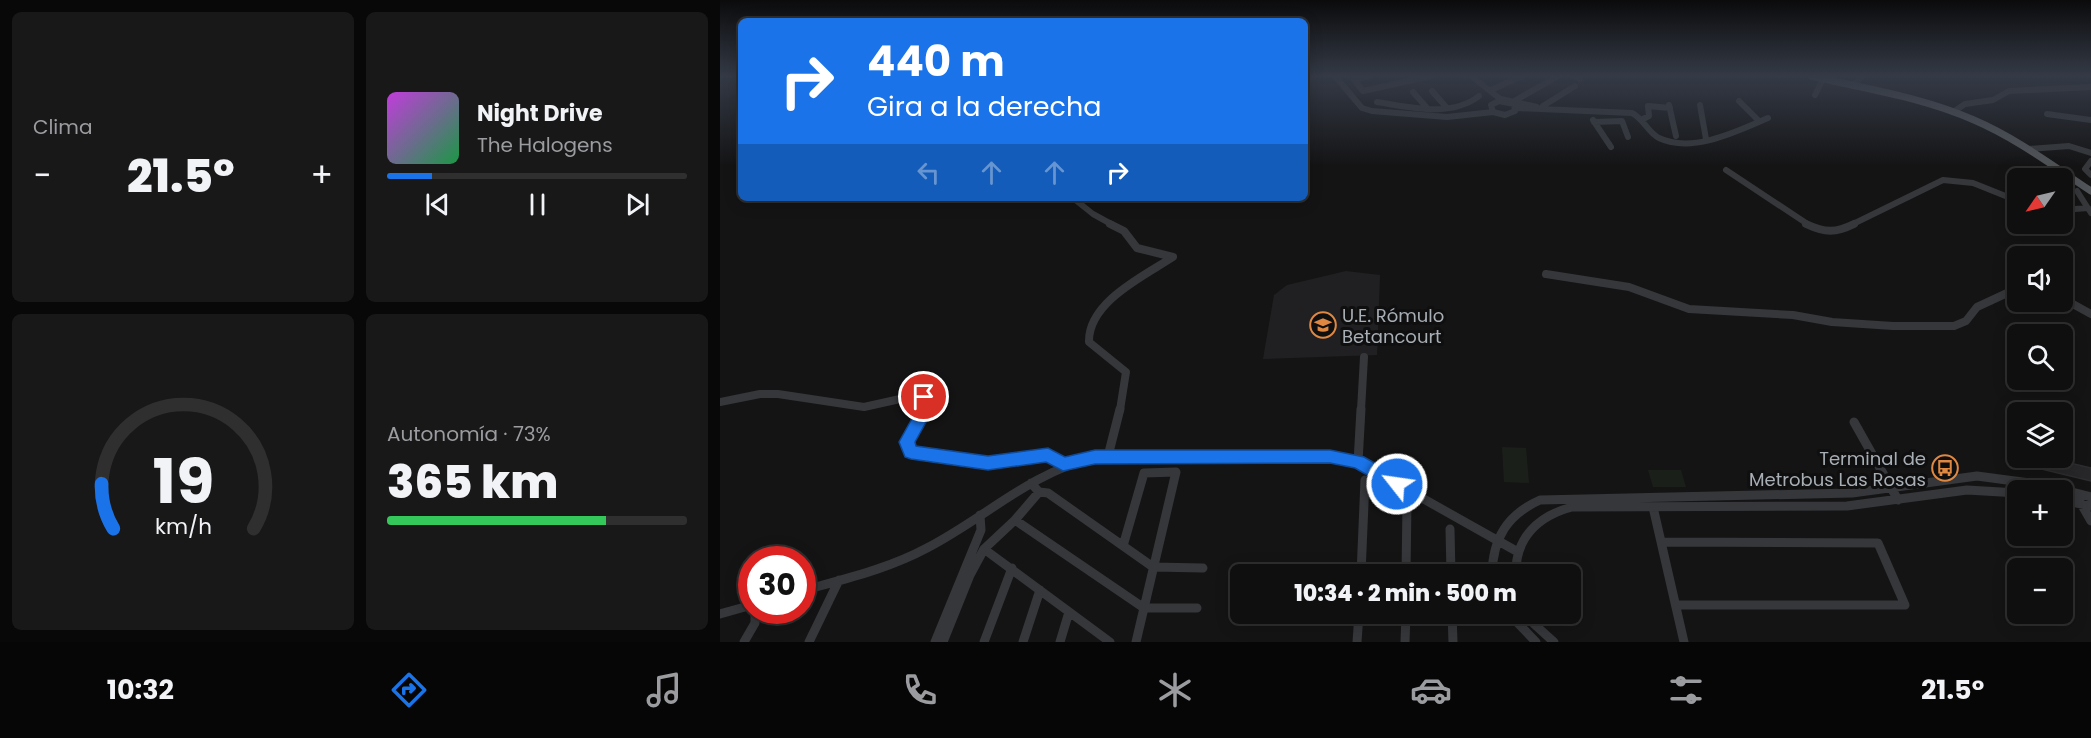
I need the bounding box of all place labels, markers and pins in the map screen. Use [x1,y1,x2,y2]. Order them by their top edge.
place label: U.E. Rómulo Betancourt [1342,303,1444,349]
school or university icon: U.E. Rómulo Betancourt [1308,310,1338,340]
pin [898,371,949,422]
place label: Terminal de Metrobus Las Rosas [1749,446,1926,492]
bus stop icon: Terminal de Metrobus Las Rosas [1930,453,1960,483]

